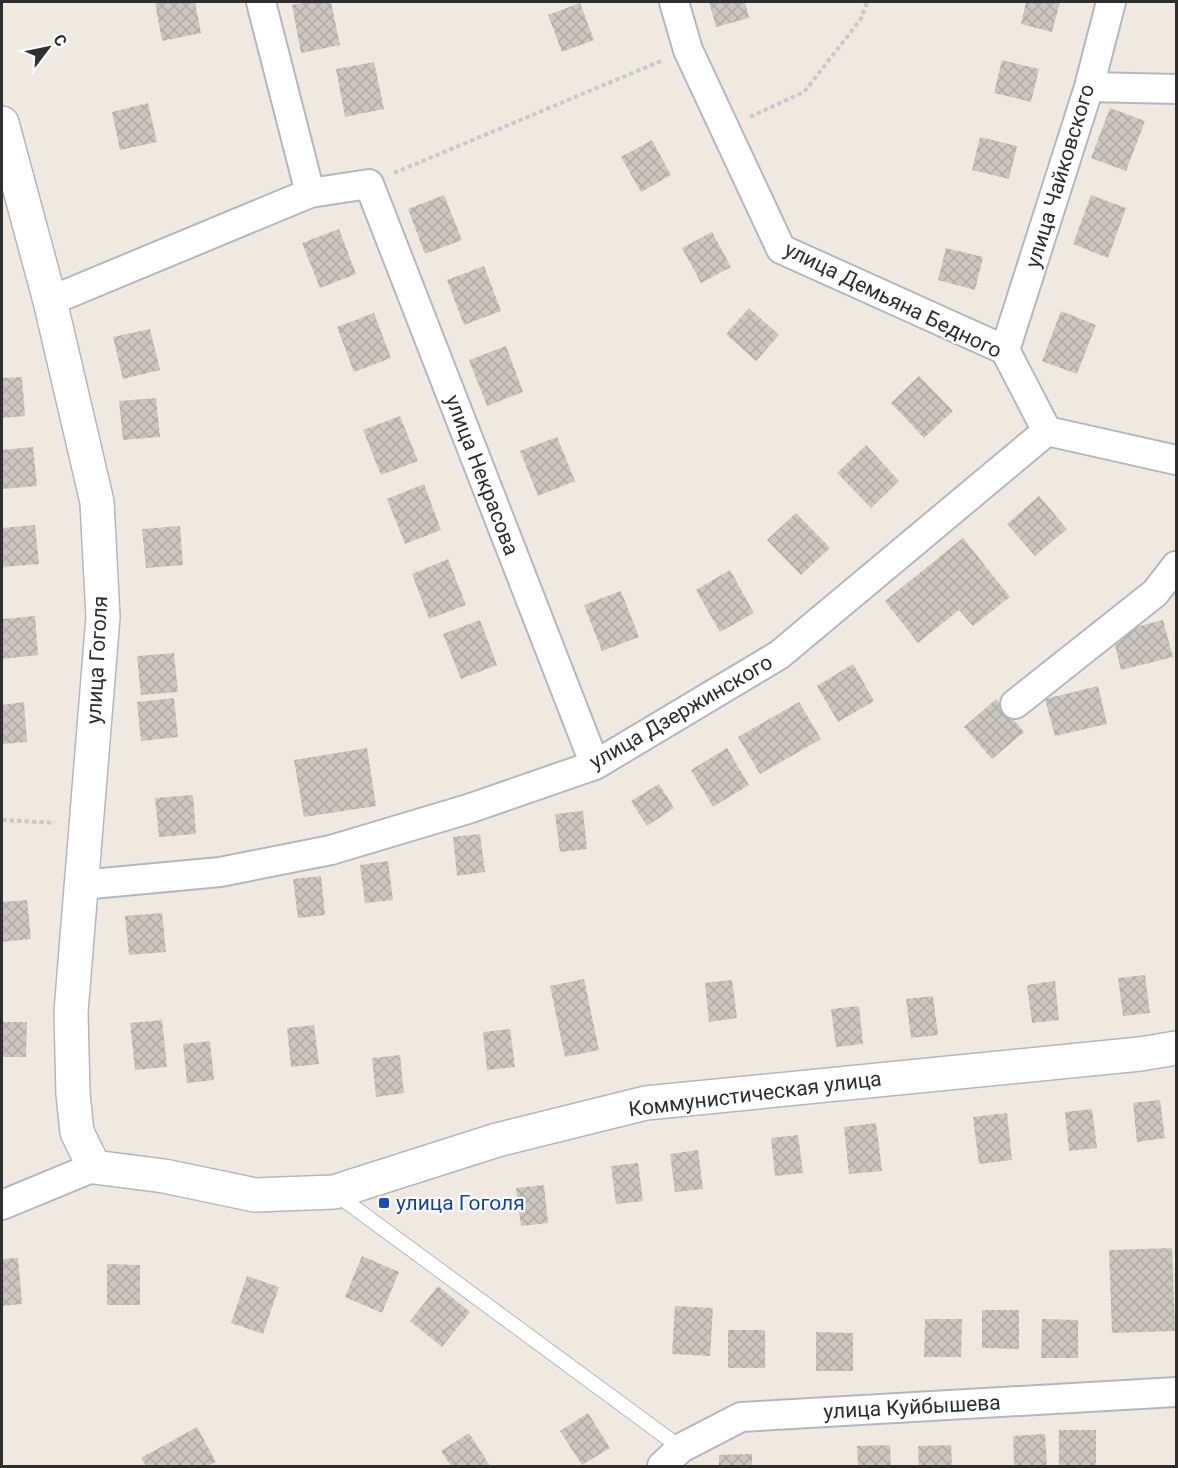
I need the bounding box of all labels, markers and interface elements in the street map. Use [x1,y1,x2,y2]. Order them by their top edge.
north arrow [18,18,78,78]
text: С [49,31,71,50]
street label: улица Чайковского [1021,81,1099,271]
street label: улица Демьяна Бедного [780,237,1006,363]
street label: улица Некрасова [440,391,524,559]
street label: улица Гоголя [82,595,112,725]
street label: улица Дзержинского [585,650,777,774]
street label: Коммунистическая улица [627,1067,883,1121]
place label: улица Гоголя [396,1191,525,1215]
marker: улица Гоголя [377,1196,391,1210]
street label: улица Куйбышева [823,1390,1001,1424]

